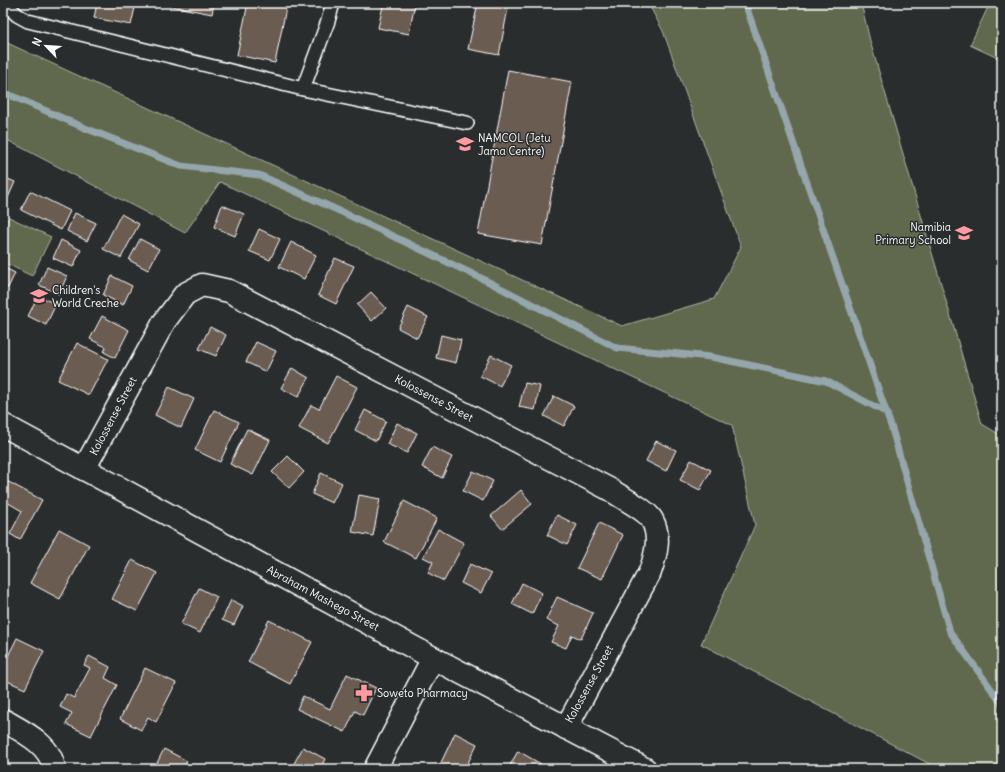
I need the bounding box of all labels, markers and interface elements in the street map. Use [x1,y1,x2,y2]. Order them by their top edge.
north arrow [26,26,66,66]
text: N [29,35,45,48]
place label: NAMCOL (Jetu Jama Centre) [478,131,551,158]
school or university icon: NAMCOL (Jetu Jama Centre) [455,134,475,154]
place label: Namibia Primary School [875,220,951,247]
school or university icon: Namibia Primary School [954,223,974,243]
place label: Children's World Creche [52,283,119,310]
school or university icon: Children's World Creche [29,286,49,306]
street label: Kolossense Street [392,371,476,425]
street label: Kolossense Street [86,374,140,458]
street label: Abraham Mashego Street [264,562,382,634]
street label: Kolossense Street [562,642,616,725]
pharmacy icon: Soweto Pharmacy [354,683,374,703]
place label: Soweto Pharmacy [377,686,468,700]

